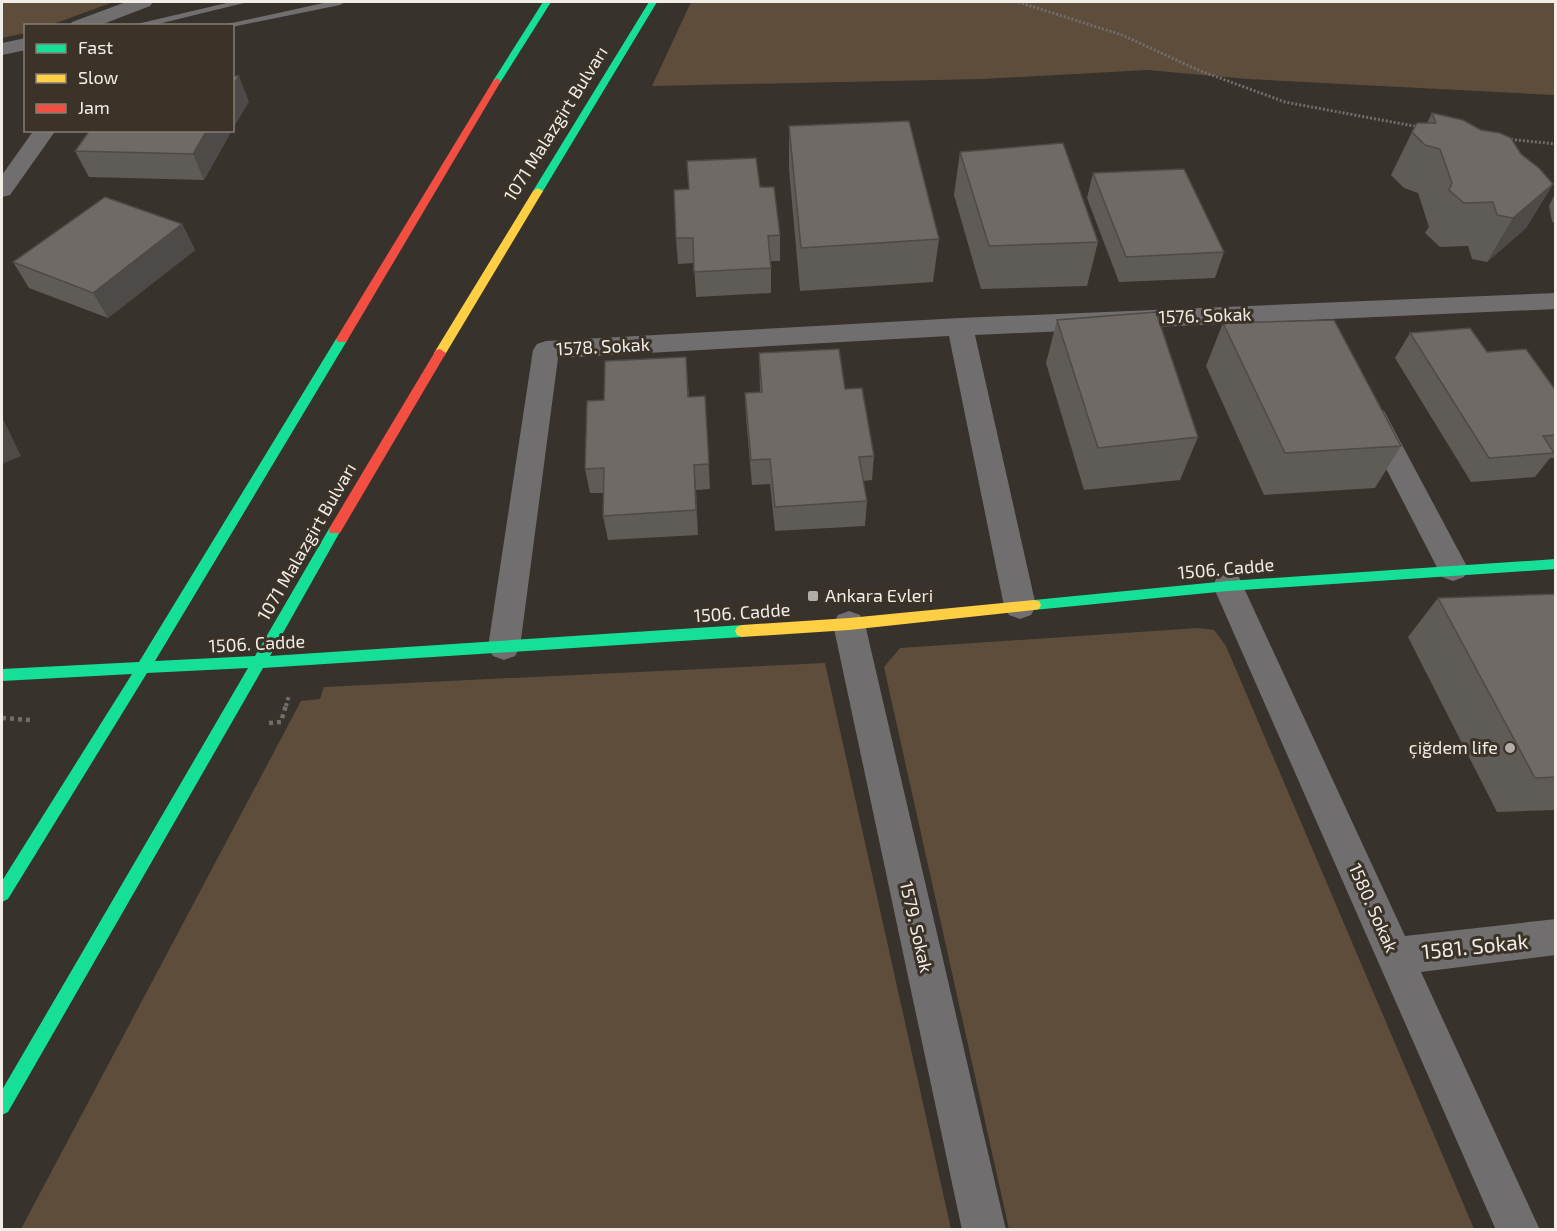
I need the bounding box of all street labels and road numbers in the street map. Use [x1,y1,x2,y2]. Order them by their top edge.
street label: 1071 Malazgirt Bulvarı [499,42,612,205]
street label: 1576. Sokak [1158,302,1252,328]
street label: 1578. Sokak [556,333,650,359]
street label: 1071 Malazgirt Bulvarı [252,459,360,624]
street label: 1506. Cadde [1177,553,1275,583]
street label: 1506. Cadde [693,598,791,626]
street label: 1506. Cadde [208,629,306,657]
street label: 1580. Sokak [1344,860,1403,956]
street label: 1579. Sokak [896,879,938,975]
street label: 1581. Sokak [1420,927,1530,964]

